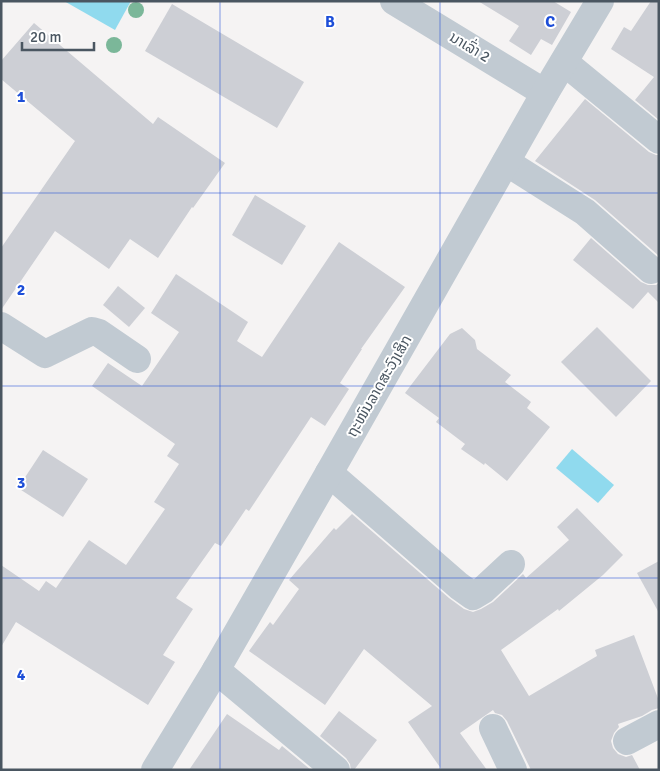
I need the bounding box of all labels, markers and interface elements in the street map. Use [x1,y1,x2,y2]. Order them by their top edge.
text: B [325,12,335,32]
text: C [545,12,555,32]
scale bar [22,20,95,52]
street label: ນາເລົ່າ 2 [447,26,495,66]
text: 20 m [30,28,61,46]
text: 1 [17,87,26,107]
text: 2 [17,280,25,300]
street label: ຖະໜົນລາດສະວົງເສິກ [343,332,415,440]
text: 3 [17,473,25,493]
text: 4 [17,665,26,685]

